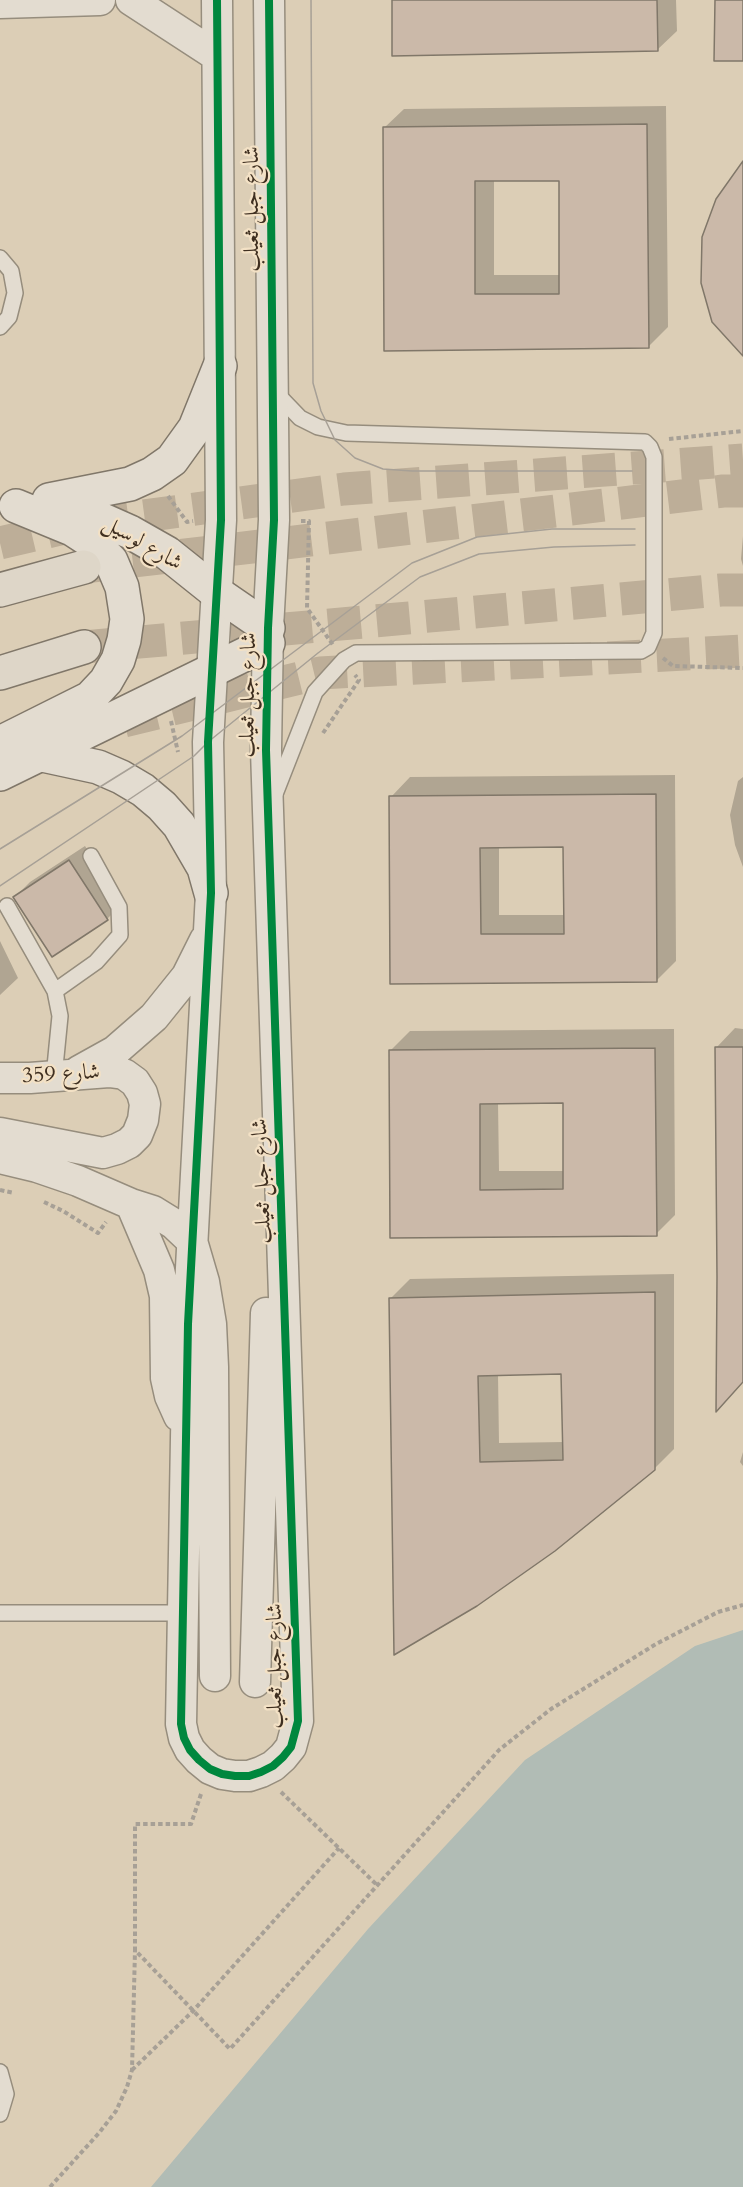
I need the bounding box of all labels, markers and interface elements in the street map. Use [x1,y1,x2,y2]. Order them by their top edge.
street label: شارع جبل ثعيلب [240,146,266,272]
street label: شارع لوسيل [97,511,187,577]
street label: شارع جبل ثعيلب [235,632,263,758]
street label: شارع 359 [21,1060,101,1090]
street label: شارع جبل ثعيلب [248,1118,278,1244]
street label: شارع جبل ثعيلب [263,1603,289,1729]

